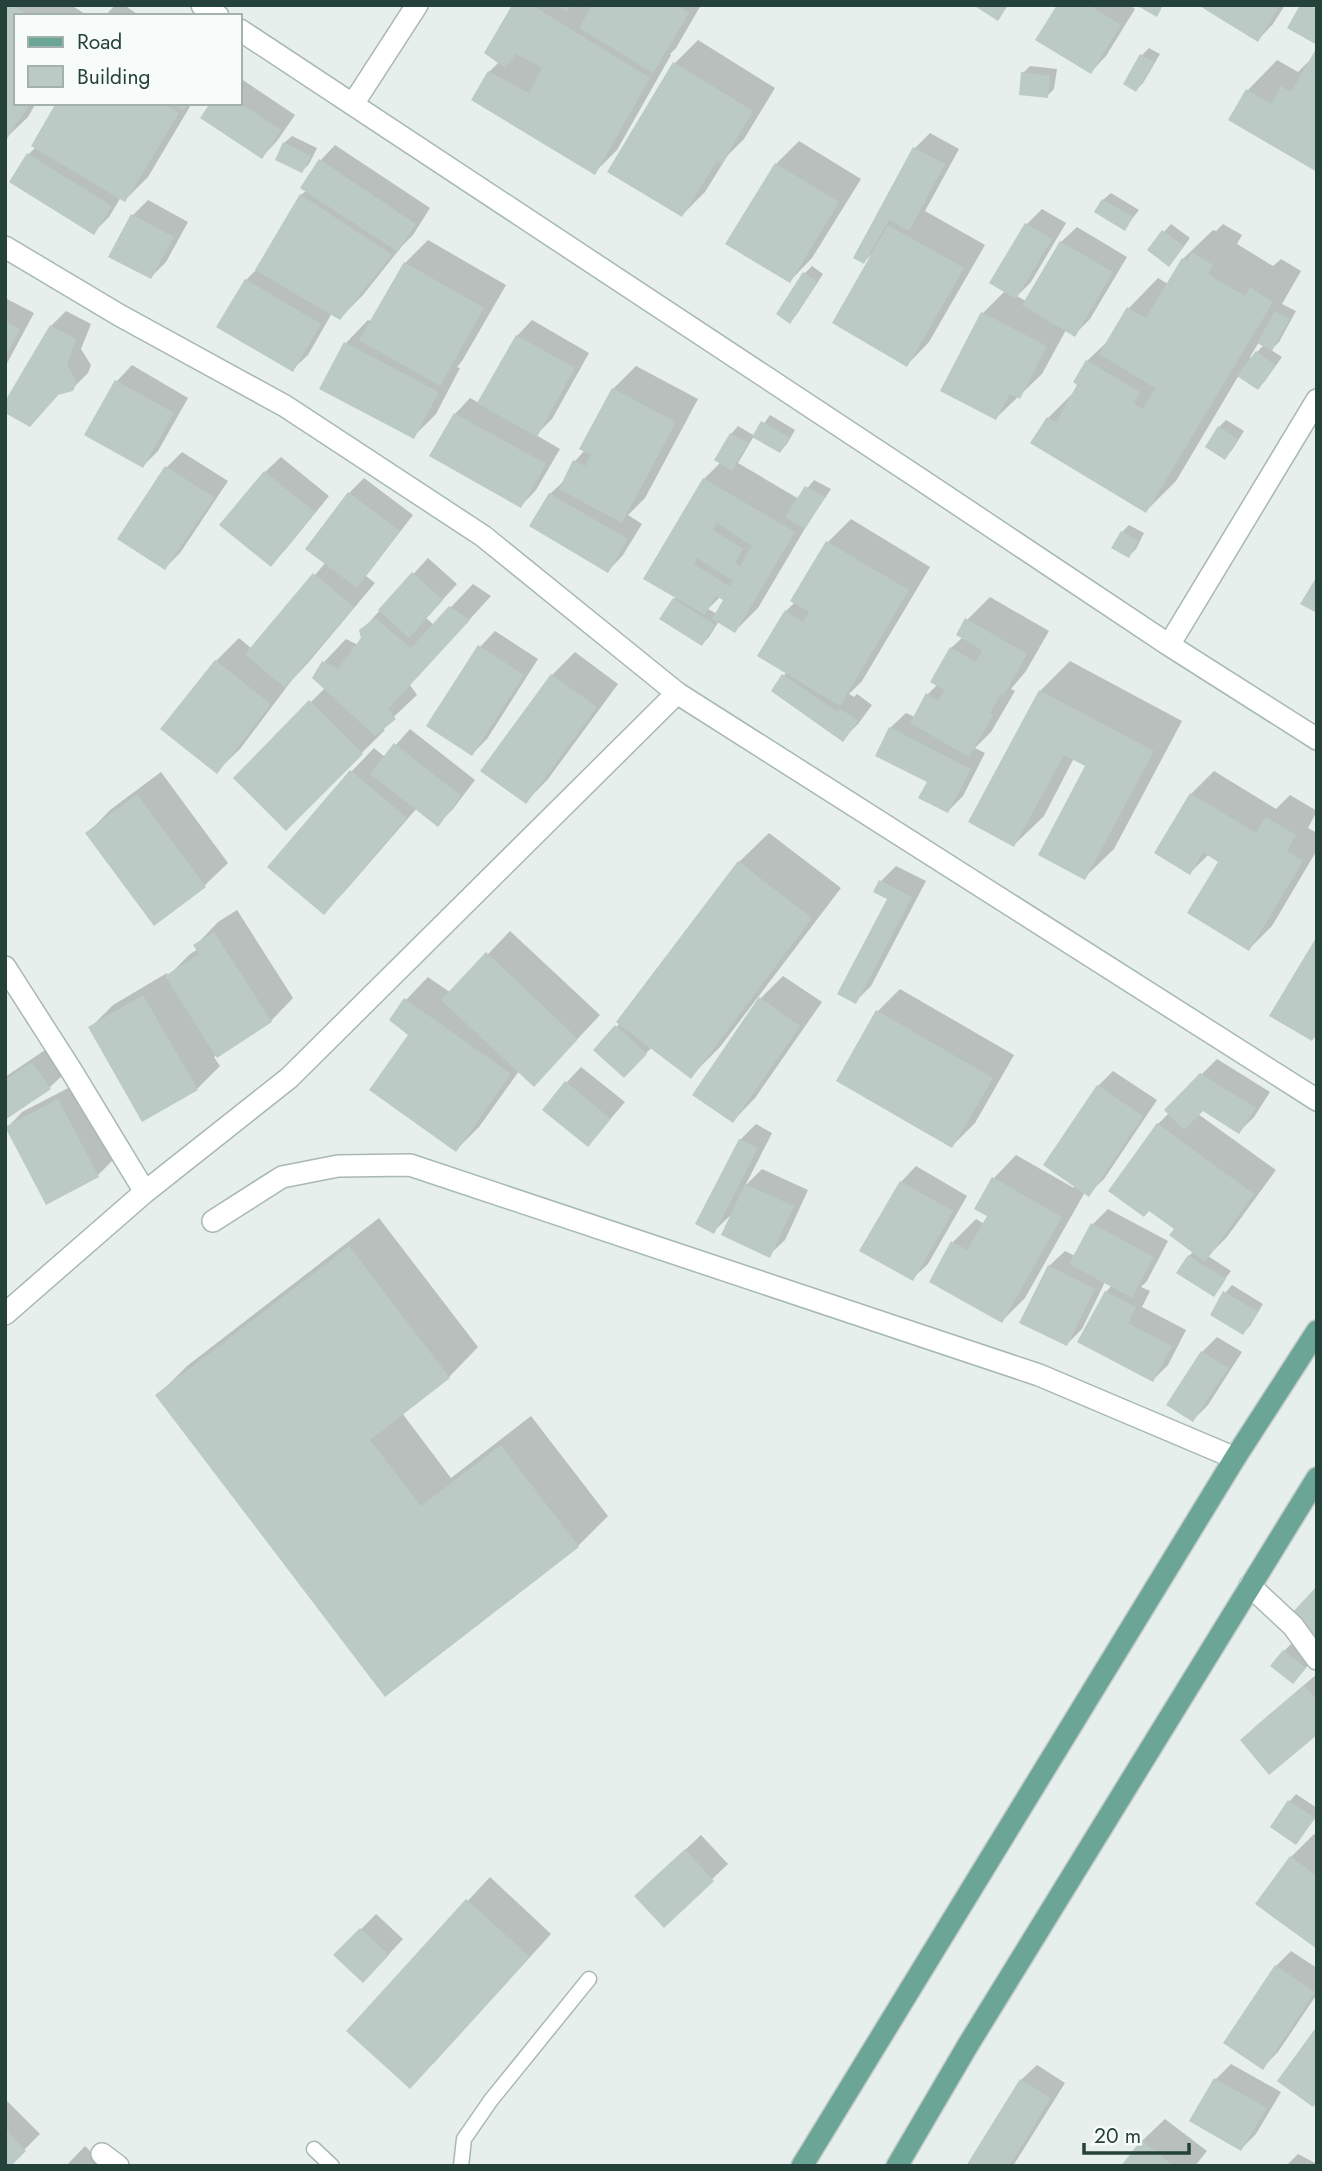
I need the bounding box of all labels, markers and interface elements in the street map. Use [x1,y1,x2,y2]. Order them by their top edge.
legend [14,14,242,105]
text: Road [77,27,122,57]
text: Building [77,62,150,92]
scale bar [1084,2112,1189,2156]
text: 20 m [1094,2121,1141,2151]

